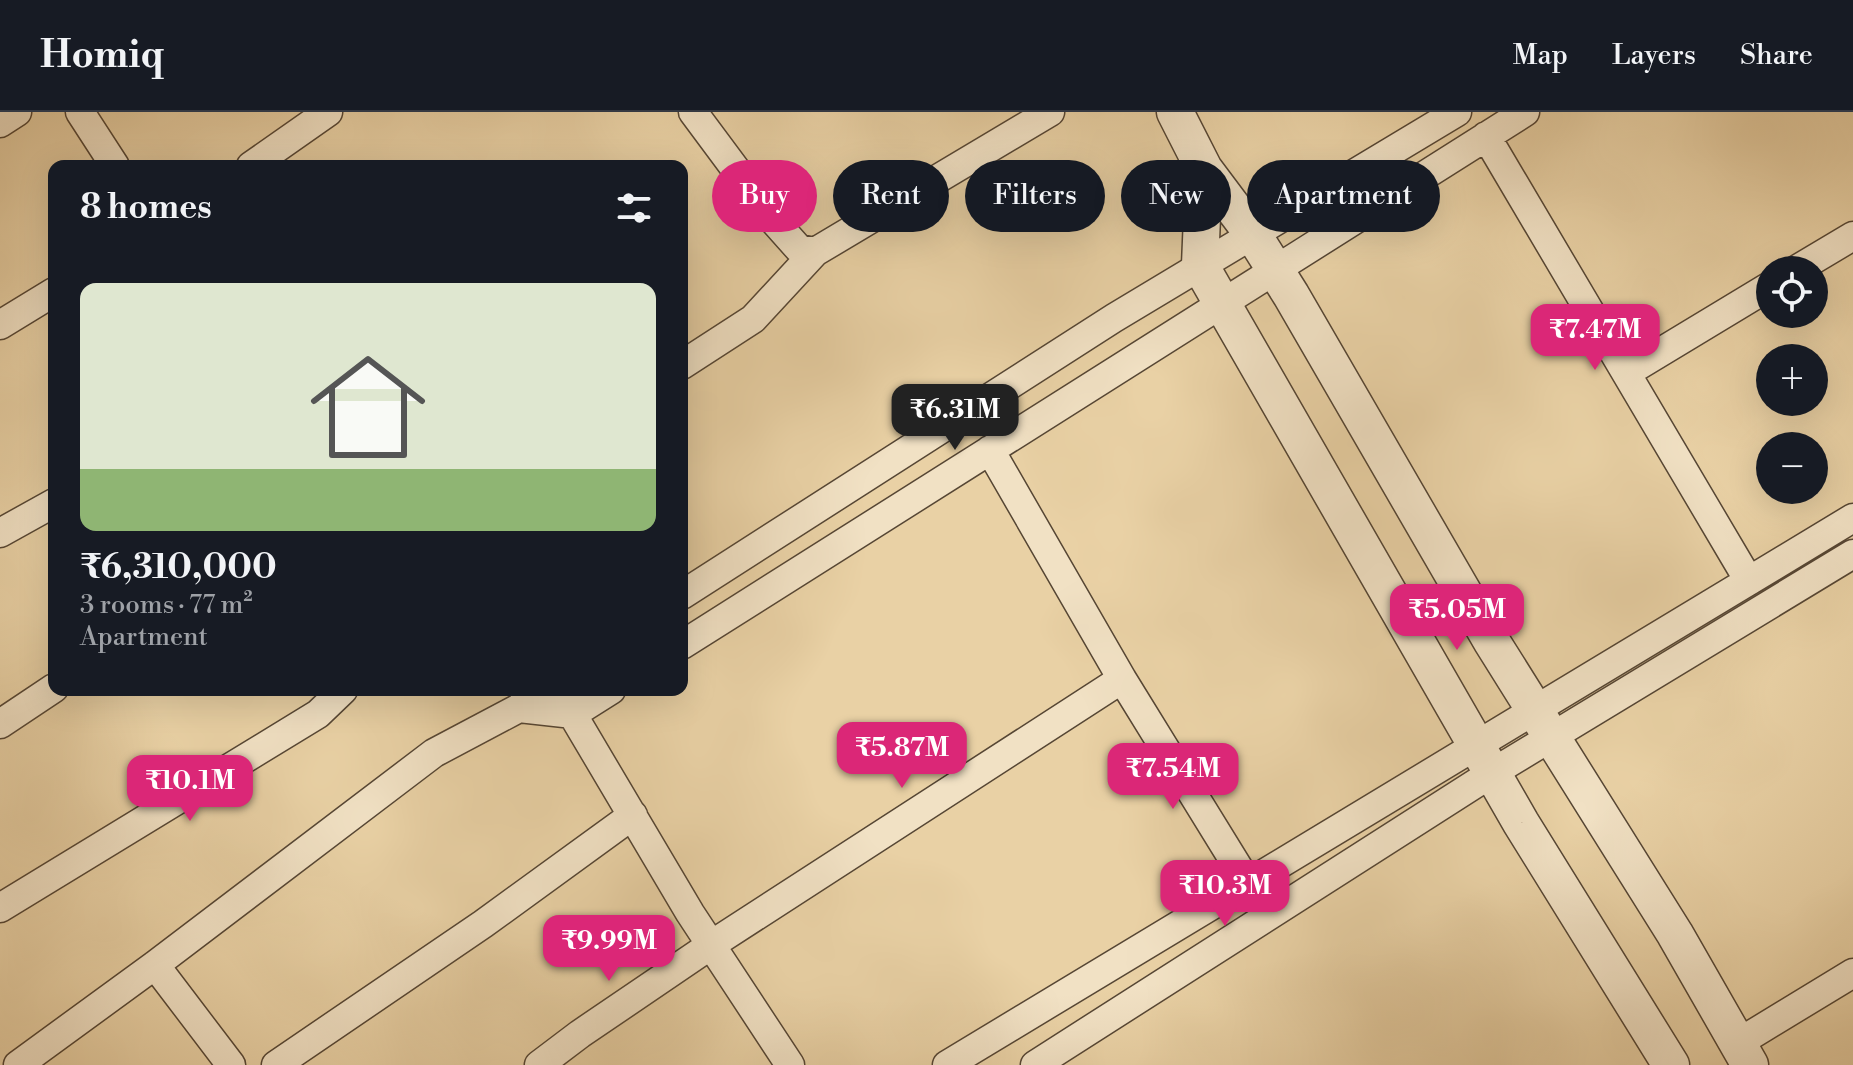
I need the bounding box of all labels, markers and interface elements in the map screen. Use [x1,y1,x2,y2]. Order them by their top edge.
text: Homiq [40,32,164,79]
text: Map [1513,38,1568,73]
text: Layers [1612,38,1696,73]
text: Share [1740,38,1813,73]
chip: Buy [712,160,817,232]
chip: Rent [833,160,949,232]
chip: Filters [965,160,1105,232]
chip: New [1121,160,1231,232]
chip: Apartment [1247,160,1440,232]
icon: filters [612,186,656,230]
text: 8 homes [80,187,212,229]
map controls [1756,256,1828,504]
button: locate [1756,256,1828,328]
pin: ₹7.47M [1530,304,1660,372]
text: ₹7.47M [1549,314,1641,346]
icon: home [296,335,440,479]
button: + [1756,344,1828,416]
pin: ₹6.31M [890,384,1020,452]
text: ₹6.31M [910,394,1000,426]
button: − [1756,432,1828,504]
text: ₹6,310,000 [80,547,277,589]
pin: ₹5.05M [1392,584,1522,652]
text: 3 rooms · 77 m² [80,589,252,621]
text: ₹5.05M [1408,594,1506,626]
text: Apartment [80,621,208,653]
pin: ₹5.87M [837,722,967,790]
text: ₹5.87M [855,732,949,764]
pin: ₹7.54M [1108,743,1238,811]
text: ₹7.54M [1126,753,1220,785]
pin: ₹10.1M [125,755,255,823]
text: ₹10.1M [145,765,235,797]
pin: ₹10.3M [1160,860,1290,928]
text: ₹10.3M [1178,870,1272,902]
pin: ₹9.99M [544,915,674,983]
text: ₹9.99M [561,925,657,957]

